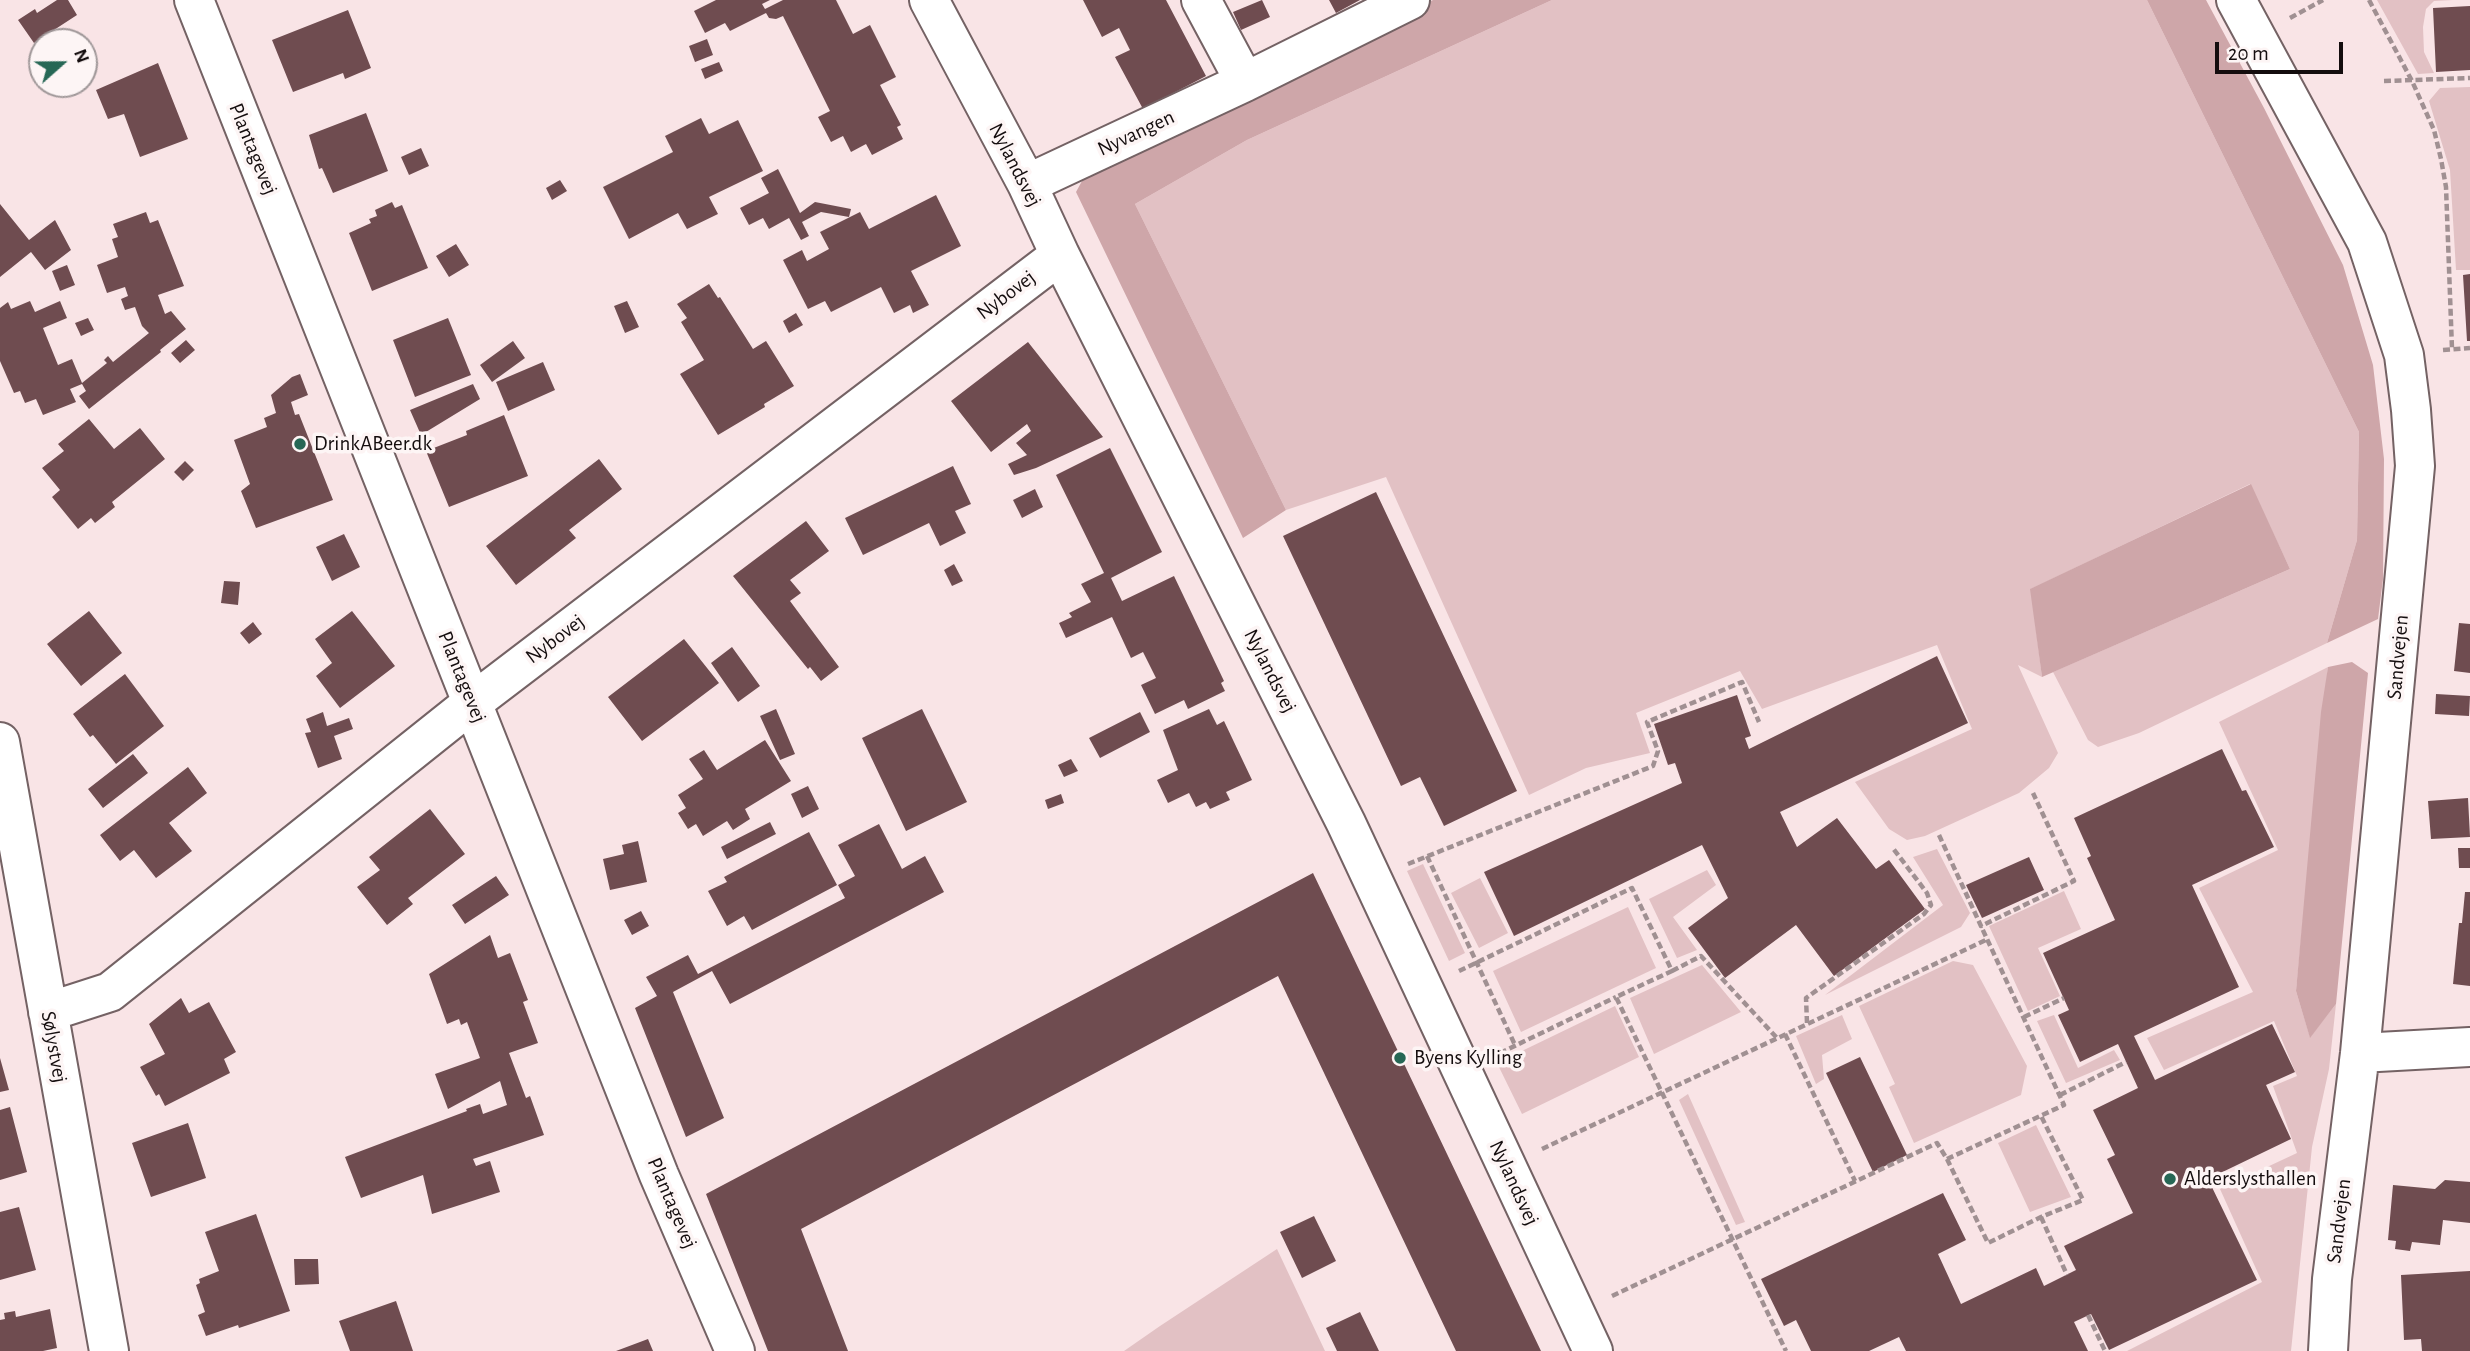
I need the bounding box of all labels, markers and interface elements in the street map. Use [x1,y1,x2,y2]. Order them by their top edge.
north arrow [28,28,98,98]
scale bar [2218,28,2346,72]
text: 20 m [2228,43,2269,64]
text: N [70,46,92,66]
street label: Plantagevej [223,100,283,198]
street label: Nyvangen [1093,104,1179,162]
street label: Nylandsvej [983,119,1047,211]
street label: Nybovej [972,265,1040,325]
place label: DrinkABeer.dk [314,431,432,457]
marker: DrinkABeer.dk [292,436,308,452]
street label: Nybovej [521,609,589,669]
street label: Sandvejen [2382,614,2414,700]
street label: Nylandsvej [1238,625,1302,717]
street label: Plantagevej [432,628,492,726]
street label: Sølystvej [35,1009,73,1085]
place label: Byens Kylling [1414,1045,1522,1071]
marker: Byens Kylling [1392,1050,1408,1066]
street label: Nylandsvej [1483,1137,1545,1229]
street label: Plantagevej [642,1154,702,1252]
place label: Alderslysthallen [2184,1166,2317,1192]
marker: Alderslysthallen [2162,1171,2178,1187]
street label: Sandvejen [2321,1177,2357,1265]

